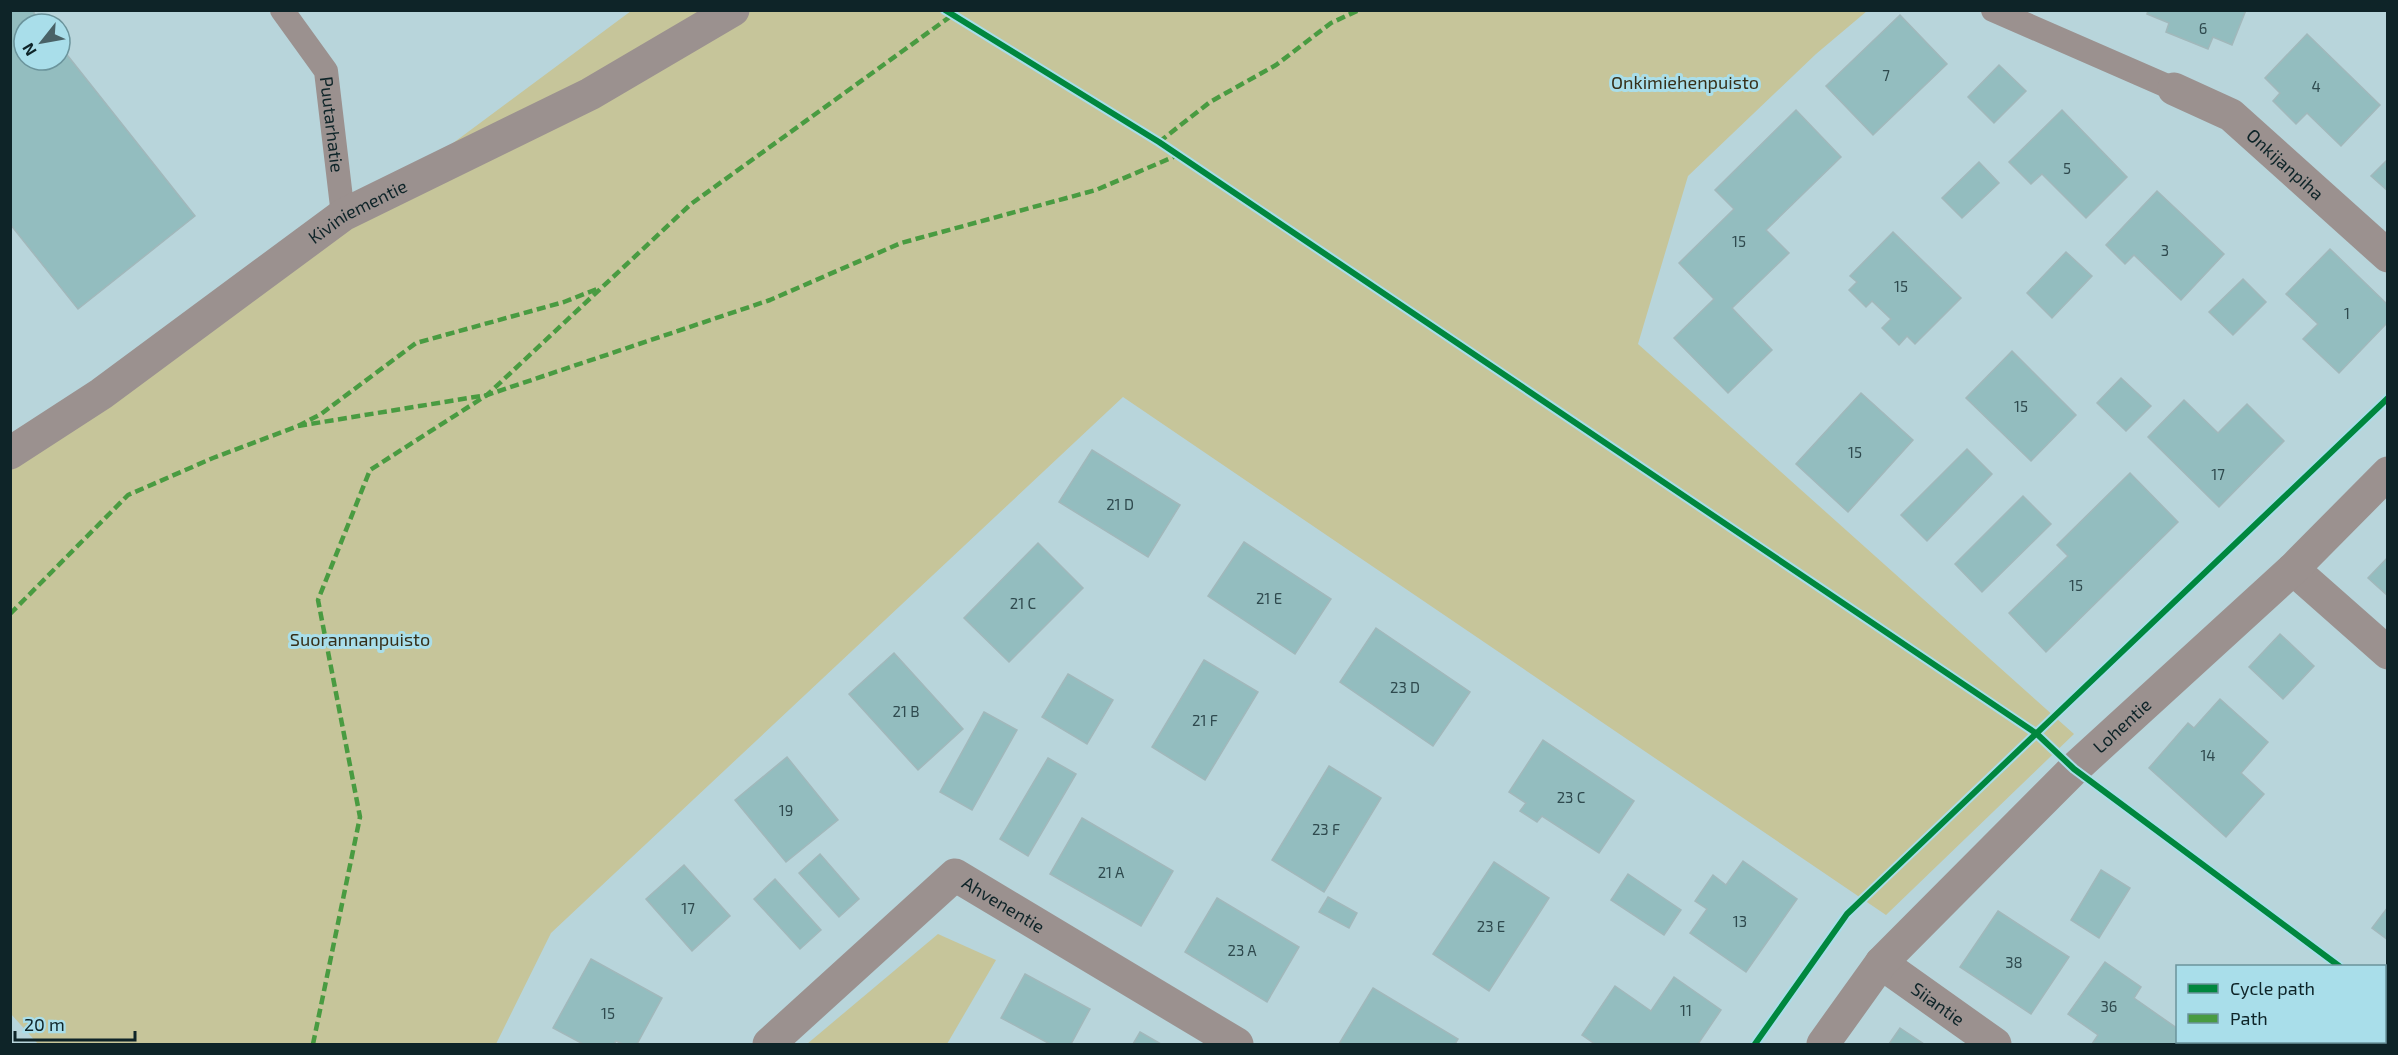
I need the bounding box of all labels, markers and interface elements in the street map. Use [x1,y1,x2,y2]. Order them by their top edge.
north arrow [12,12,72,72]
house number: 6 [2199,19,2207,37]
text: N [18,40,40,60]
house number: 7 [1882,66,1890,84]
park label: Onkimiehenpuisto [1611,71,1759,93]
street label: Puutarhatie [316,75,349,174]
house number: 4 [2311,77,2321,95]
street label: Onkijanpiha [2242,124,2329,204]
house number: 5 [2063,159,2071,177]
street label: Kiviniementie [304,174,411,248]
house number: 15 [1732,232,1746,250]
house number: 3 [2161,241,2169,259]
house number: 15 [1894,277,1908,295]
house number: 1 [2344,304,2350,322]
house number: 15 [2014,397,2028,415]
house number: 15 [1848,443,1862,461]
house number: 17 [2211,465,2225,483]
house number: 21 D [1106,495,1134,513]
house number: 15 [2069,576,2083,594]
house number: 21 E [1256,589,1282,607]
house number: 21 C [1010,594,1037,612]
park label: Suorannanpuisto [290,628,430,650]
house number: 23 D [1390,678,1420,696]
street label: Lohentie [2088,693,2155,757]
house number: 21 B [892,702,920,720]
house number: 21 F [1192,711,1218,729]
house number: 14 [2200,746,2216,764]
house number: 23 C [1557,788,1586,806]
house number: 19 [779,801,793,819]
house number: 23 F [1312,820,1340,838]
house number: 21 A [1098,863,1125,881]
street label: Ahvenentie [958,871,1049,937]
house number: 17 [681,899,695,917]
house number: 13 [1733,912,1747,930]
house number: 23 E [1477,917,1505,935]
house number: 23 A [1227,941,1257,959]
house number: 38 [2005,953,2023,971]
legend [2176,965,2386,1043]
street label: Siiantie [1907,977,1969,1030]
text: Cycle path [2230,977,2315,999]
house number: 36 [2101,997,2117,1015]
house number: 11 [1680,1001,1692,1019]
scale bar [15,1004,135,1042]
house number: 15 [601,1004,615,1022]
text: Path [2230,1007,2268,1029]
text: 20 m [24,1013,65,1035]

